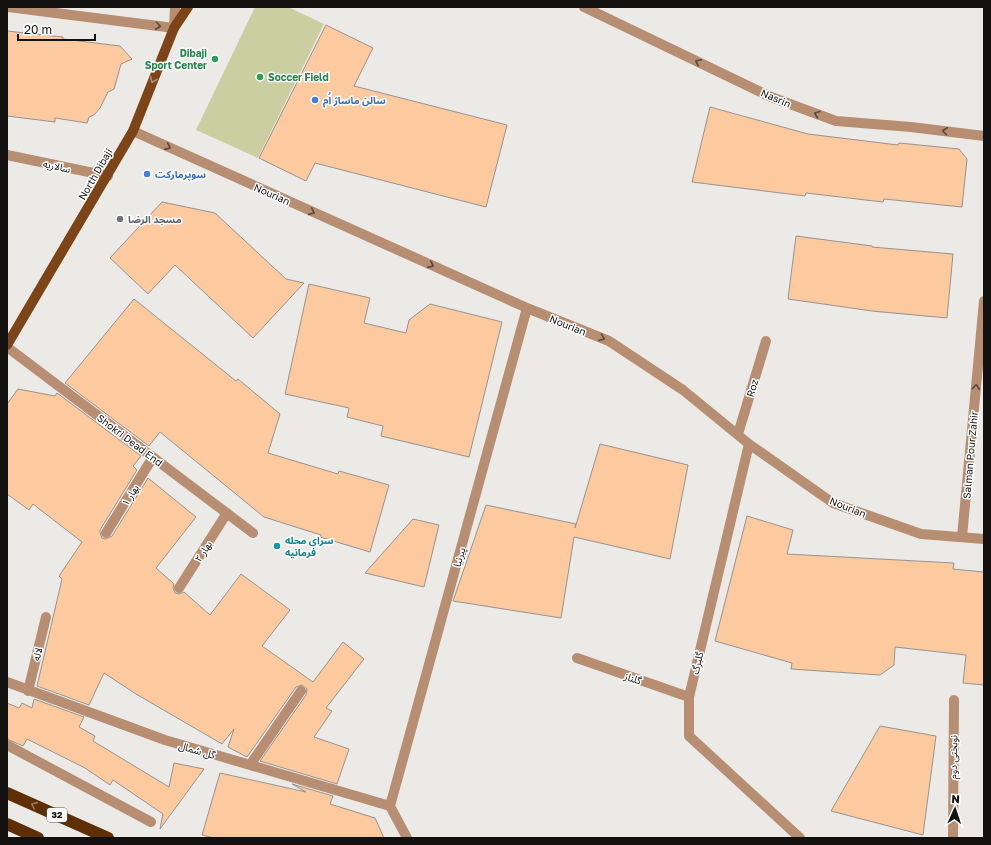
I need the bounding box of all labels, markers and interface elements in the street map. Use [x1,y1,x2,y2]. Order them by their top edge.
scale bar [18,16,95,42]
one-way arrow [155,21,161,30]
text: 20 m [24,22,52,37]
place label: Dibaji Sport Center [145,47,207,71]
marker: Dibaji Sport Center [210,54,220,64]
one-way arrow [695,59,702,67]
place label: Soccer Field [268,71,329,83]
marker: Soccer Field [255,72,265,82]
one-way arrow [150,76,158,83]
street label: Nasrin [759,86,793,110]
place label: سالن ماساژ اُم [323,92,386,108]
marker: سالن ماساژ اُم [310,95,320,105]
one-way arrow [814,111,821,119]
one-way arrow [942,127,948,136]
one-way arrow [164,142,172,150]
street label: North Dibaji [76,146,114,202]
street label: سالاریه [42,157,72,176]
place label: سوپرمارکت [155,168,206,182]
marker: سوپرمارکت [142,169,152,179]
street label: Nourian [252,181,292,207]
one-way arrow [308,207,316,215]
place label: مسجد الرضا [128,213,182,226]
marker: مسجد الرضا [115,214,125,224]
one-way arrow [427,260,434,268]
street label: Nourian [548,312,588,338]
one-way arrow [598,334,605,342]
street label: Roz [744,378,760,398]
one-way arrow [971,384,980,390]
street label: Salman Pour Zahir [960,411,980,499]
street label: Shokri Dead End [95,412,165,468]
street label: بهار ۱ [119,482,142,508]
street label: Nourian [828,494,868,520]
place label: سرای محله فرمانیه [285,534,334,559]
street label: بهار ۲ [192,538,215,564]
marker: سرای محله فرمانیه [272,541,282,551]
street label: پیرنیا [451,546,468,568]
street label: لاله [30,646,44,662]
street label: گلبرگ [689,650,707,676]
street label: گلناز [622,669,644,688]
street label: نوبختی دوم [947,735,962,779]
street label: گل شمال [177,739,217,762]
north arrow [935,789,975,829]
text: N [951,792,960,805]
one-way arrow [31,802,38,810]
road number: 32 [47,808,67,822]

